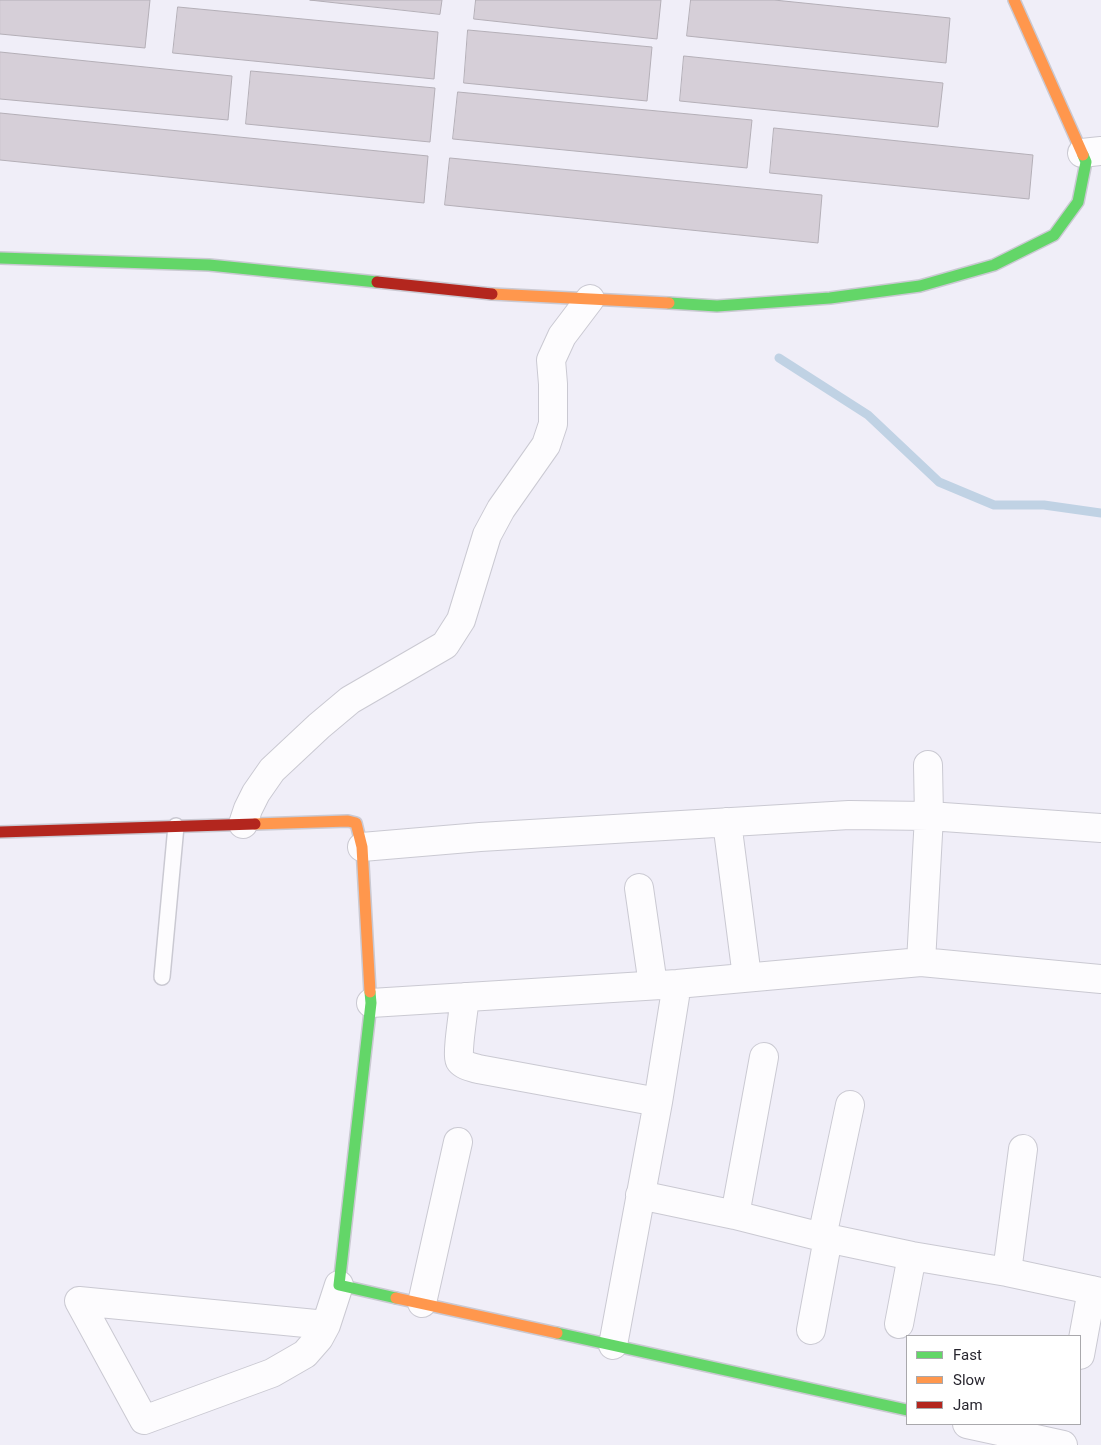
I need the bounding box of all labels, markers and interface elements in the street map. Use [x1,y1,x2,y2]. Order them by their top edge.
legend [906,1335,1081,1425]
text: Fast [953,1346,982,1364]
text: Slow [953,1371,985,1389]
text: Jam [953,1396,983,1414]

